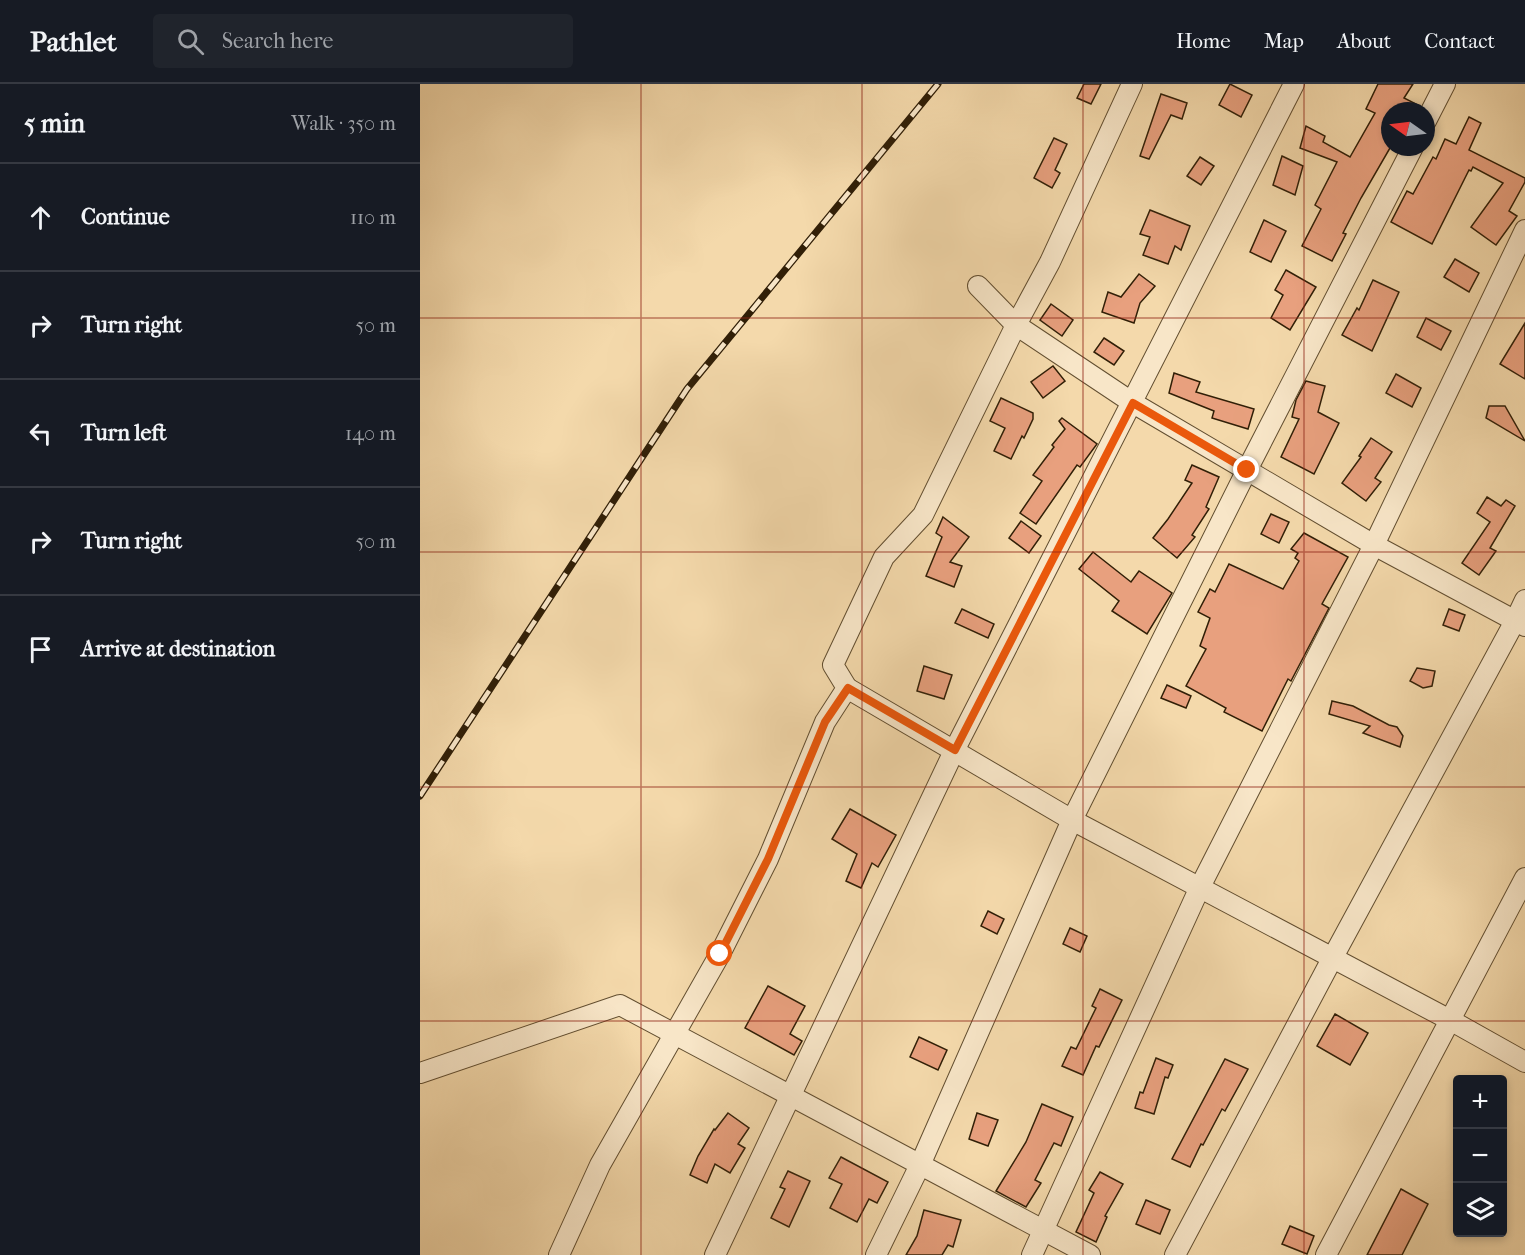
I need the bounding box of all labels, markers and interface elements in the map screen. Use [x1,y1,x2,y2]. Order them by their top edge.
search box [153,14,573,68]
text: Pathlet [30,25,117,58]
icon: search [174,25,207,58]
text: Search here [222,28,333,54]
text: Home [1176,29,1231,53]
text: Map [1264,29,1304,53]
text: About [1337,29,1391,53]
text: Contact [1424,29,1495,53]
north arrow [1381,102,1435,156]
text: 5 min [24,108,85,139]
text: Walk · 350 m [291,112,396,135]
icon: ahead [24,201,57,234]
text: Continue [81,204,170,230]
text: 110 m [350,206,396,229]
icon: right [24,309,57,342]
text: Turn right [81,312,182,338]
text: 50 m [355,314,396,337]
icon: left [24,417,57,450]
text: Turn left [81,420,167,446]
text: 140 m [345,422,396,445]
route end [1233,456,1259,482]
icon: right [24,525,57,558]
text: Turn right [81,528,182,554]
text: 50 m [355,530,396,553]
icon: arrive [24,633,57,666]
text: Arrive at destination [81,636,275,662]
route start [706,940,732,966]
map controls [1453,1075,1507,1237]
button: + [1453,1075,1507,1129]
button: − [1453,1129,1507,1183]
button: layers [1453,1183,1507,1237]

